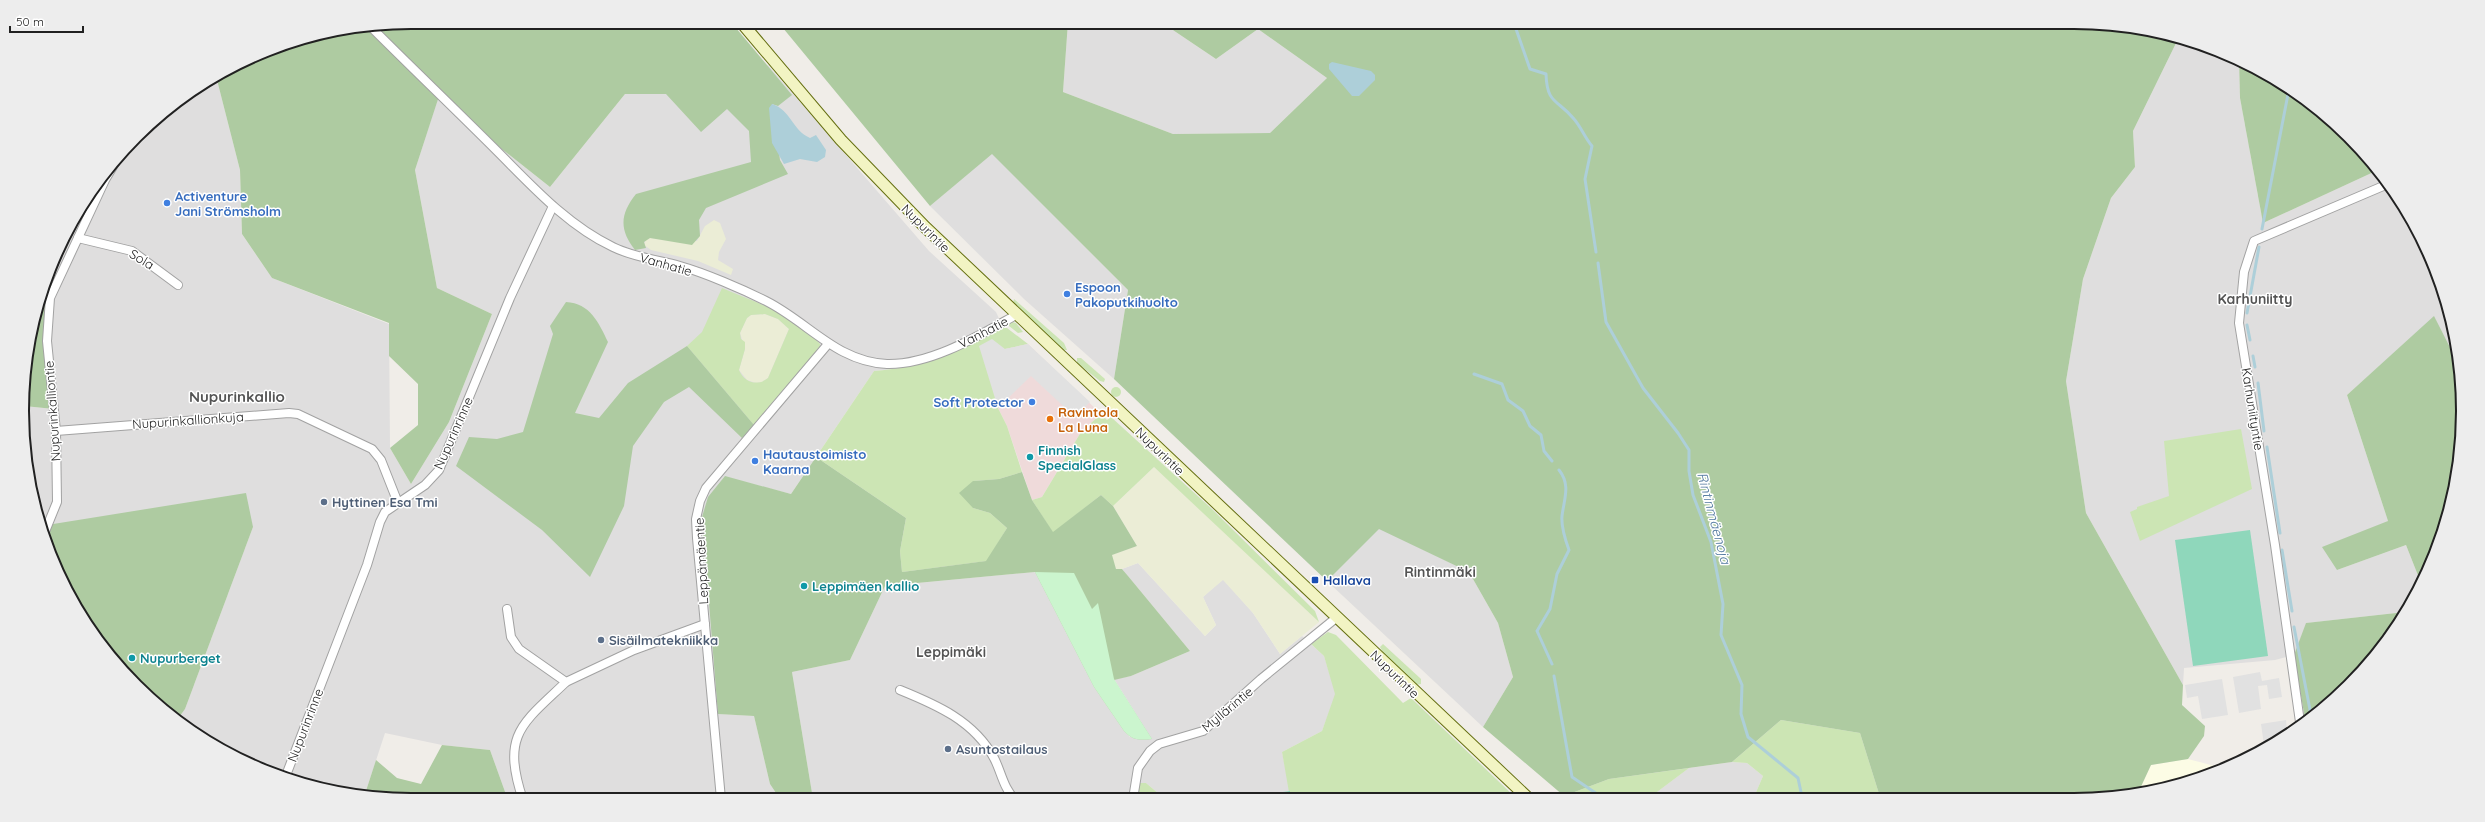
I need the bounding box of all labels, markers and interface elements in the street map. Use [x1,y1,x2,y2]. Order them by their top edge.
scale bar [10,8,83,34]
text: 50 m [16,14,44,29]
place label: Activenture Jani Strömsholm [175,188,281,219]
marker: Activenture Jani Strömsholm [162,198,172,208]
street label: Nupurintie [898,200,954,256]
street label: Sola [127,245,157,273]
street label: Vanhatie [638,249,694,279]
place label: Espoon Pakoputkihuolto [1075,279,1178,310]
marker: Espoon Pakoputkihuolto [1062,289,1072,299]
district label: Karhuniitty [2217,290,2293,308]
street label: Vanhatie [955,313,1011,351]
street label: Nupurinkalliontie [41,360,63,462]
street label: Karhuniityntie [2239,367,2267,451]
district label: Nupurinkallio [189,387,285,406]
street label: Nupurinrinne [430,394,476,472]
place label: Soft Protector [933,394,1024,410]
marker: Soft Protector [1027,397,1037,407]
place label: Ravintola La Luna [1058,404,1118,435]
street label: Nupurinkallionkuja [132,408,244,432]
marker: Ravintola La Luna [1045,414,1055,424]
street label: Nupurintie [1132,424,1188,478]
place label: Finnish SpecialGlass [1038,442,1116,473]
place label: Hautaustoimisto Kaarna [763,446,866,477]
marker: Finnish SpecialGlass [1025,452,1035,462]
marker: Hautaustoimisto Kaarna [750,456,760,466]
water label: Rintinmäenoja [1693,470,1735,567]
place label: Hyttinen Esa Tmi [332,494,438,510]
marker: Hyttinen Esa Tmi [319,497,329,507]
street label: Leppämäentie [691,517,711,605]
district label: Rintinmäki [1404,563,1476,581]
place label: Hallava [1323,572,1371,588]
marker: Hallava [1310,575,1320,585]
place label: Leppimäen kallio [812,578,919,594]
marker: Leppimäen kallio [799,581,809,591]
place label: Sisäilmatekniikka [609,632,718,648]
marker: Sisäilmatekniikka [596,635,606,645]
district label: Leppimäki [916,643,986,661]
street label: Nupurintie [1367,647,1423,701]
place label: Nupurberget [140,650,221,666]
marker: Nupurberget [127,653,137,663]
street label: Myllärintie [1198,683,1256,735]
street label: Nupurinrinne [284,686,326,764]
place label: Asuntostailaus [956,741,1048,757]
marker: Asuntostailaus [943,744,953,754]

